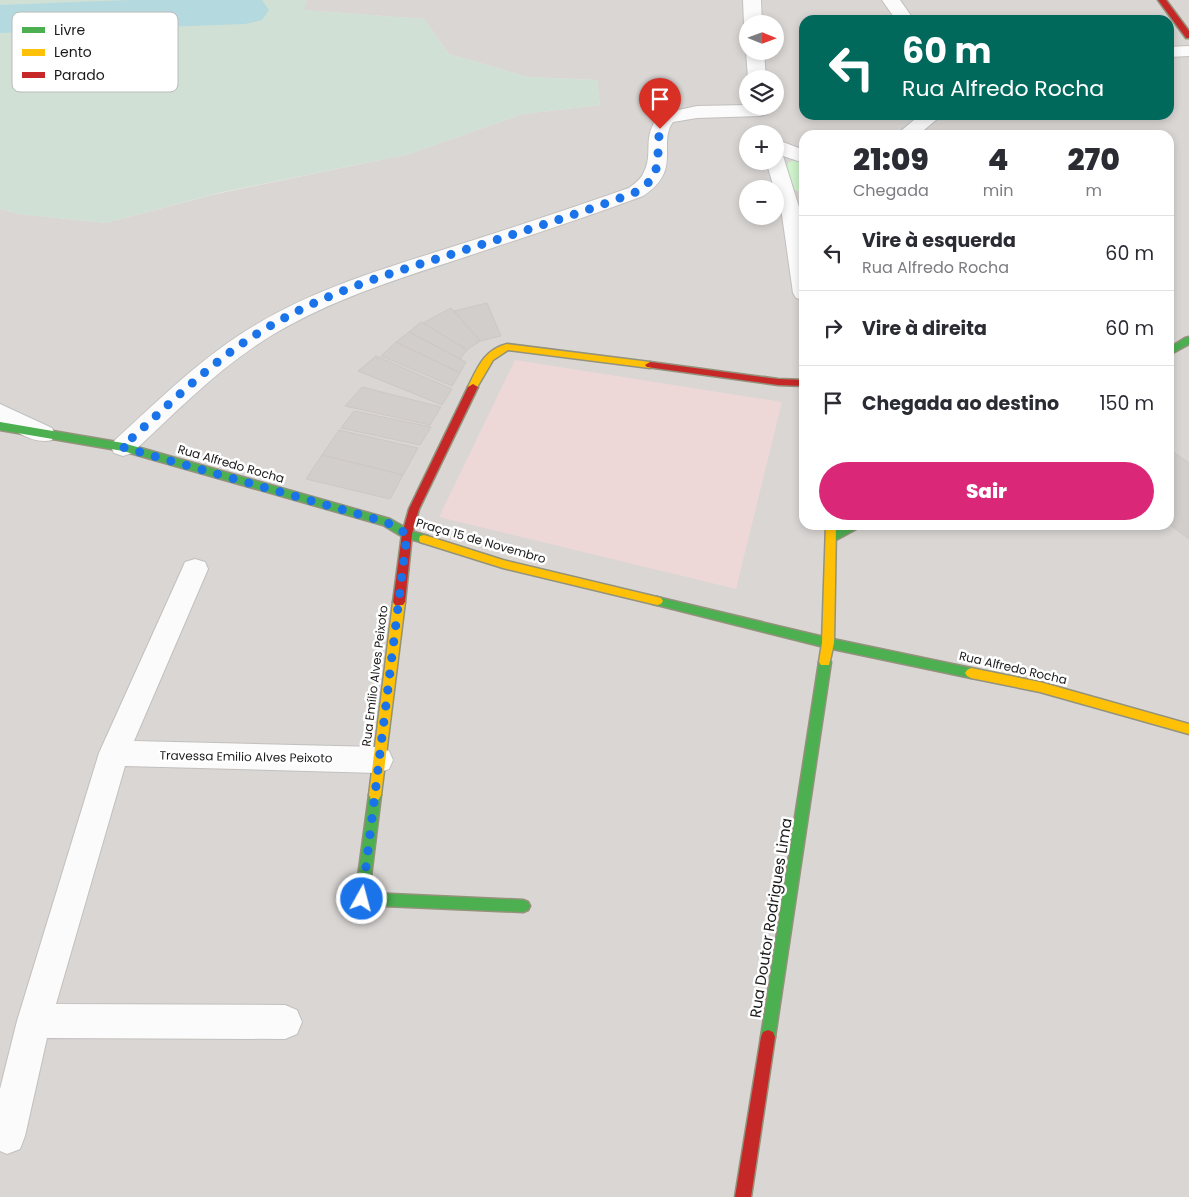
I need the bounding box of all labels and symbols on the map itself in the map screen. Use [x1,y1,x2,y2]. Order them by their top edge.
legend [12,12,178,92]
north arrow [739,15,784,60]
text: Livre [54,20,86,40]
text: Lento [54,42,92,62]
text: Parado [54,65,105,85]
pin [639,78,681,129]
street label: Rua Alfredo Rocha [176,440,286,487]
street label: Praça 15 de Novembro [414,514,548,567]
street label: Rua Emílio Alves Peixoto [357,604,392,747]
street label: Rua Alfredo Rocha [957,647,1069,688]
street label: Travessa Emilio Alves Peixoto [159,746,333,767]
street label: Rua Doutor Rodrigues Lima [744,816,797,1019]
position arrow [335,872,387,924]

